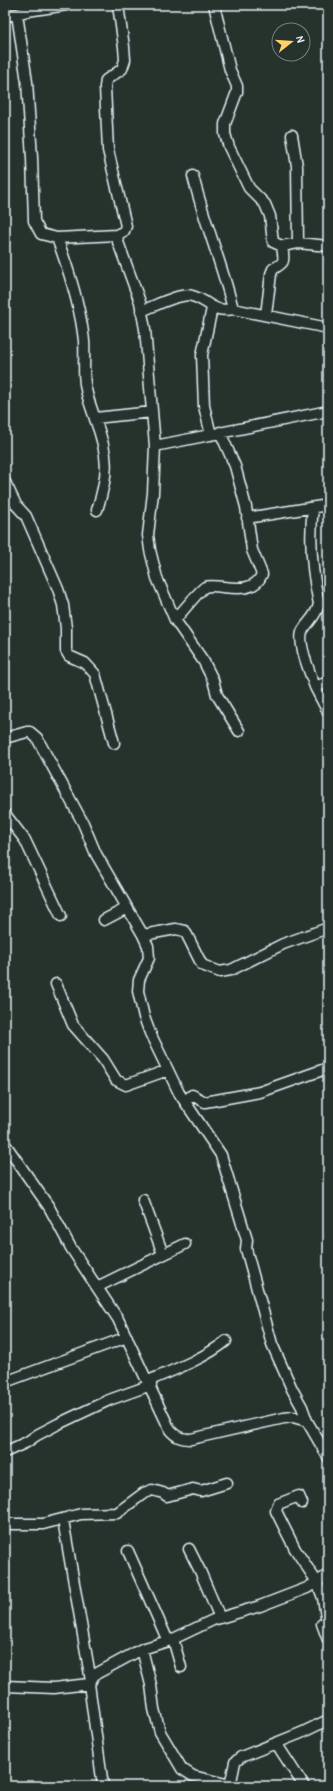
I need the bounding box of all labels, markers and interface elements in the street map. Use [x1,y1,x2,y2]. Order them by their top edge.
north arrow [271,22,311,62]
text: N [293,34,308,44]

